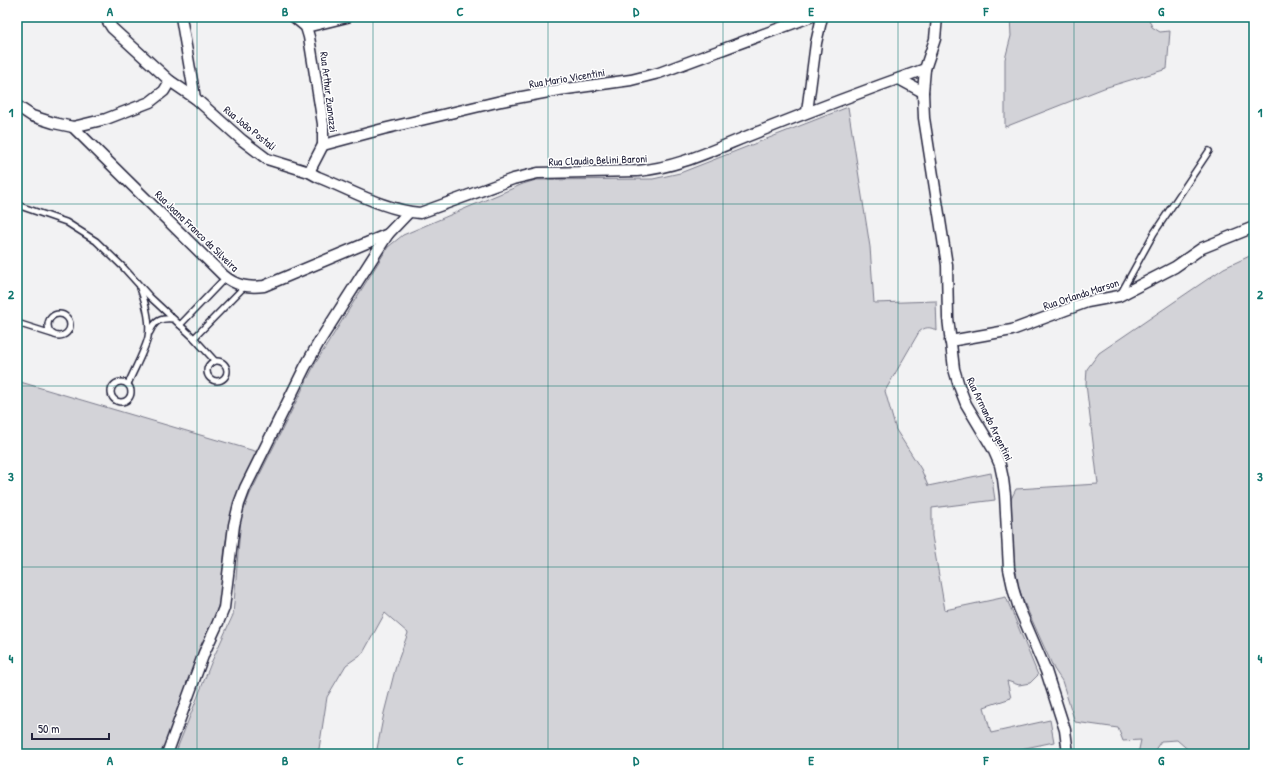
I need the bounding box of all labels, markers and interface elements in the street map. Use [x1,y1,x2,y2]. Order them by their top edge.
text: A [107,2,114,20]
text: B [282,2,289,20]
text: C [456,2,464,20]
text: D [633,2,640,20]
text: E [808,2,814,20]
text: F [983,2,990,20]
text: G [1158,2,1165,20]
street label: Rua Arthur Zuanazzi [317,51,341,133]
street label: Rua Mario Vicentini [528,65,606,91]
text: 1 [9,103,14,121]
street label: Rua João Postali [221,103,279,153]
text: 1 [1258,103,1263,121]
street label: Rua Claudio Belini Baroni [548,151,648,169]
street label: Rua Joana Franco da Silveira [152,187,242,275]
street label: Rua Orlando Marson [1041,275,1121,313]
text: 2 [8,285,15,303]
text: 2 [1257,285,1264,303]
street label: Rua Armando Argentini [964,375,1016,463]
text: 3 [8,467,14,485]
text: 3 [1257,467,1263,485]
text: 4 [9,649,14,667]
text: 4 [1258,649,1263,667]
scale bar [32,715,109,741]
text: 50 m [38,720,59,737]
text: A [107,751,114,769]
text: B [282,751,289,769]
text: C [456,751,464,769]
text: D [633,751,640,769]
text: E [808,751,814,769]
text: F [983,751,990,769]
text: G [1158,751,1165,769]

